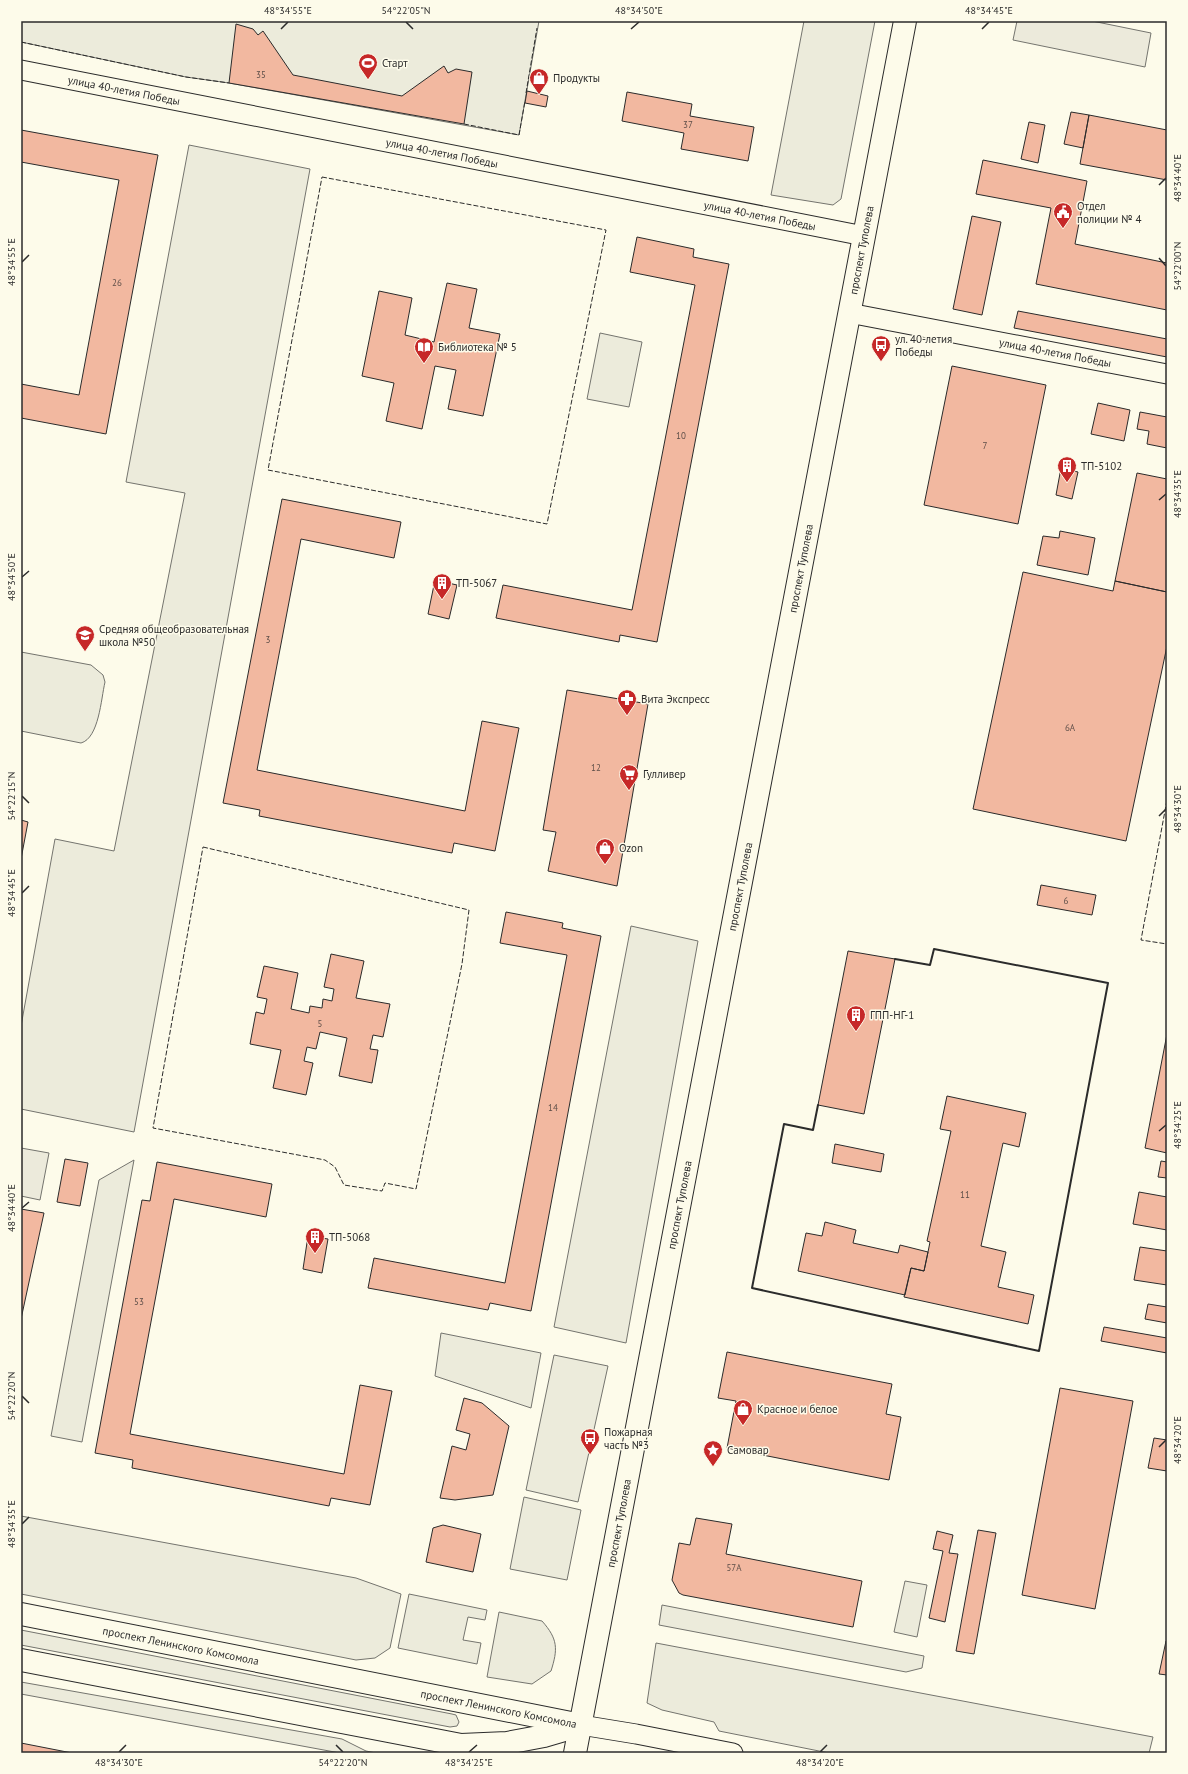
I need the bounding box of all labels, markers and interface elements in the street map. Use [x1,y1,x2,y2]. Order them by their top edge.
text: 48°34'55"E [264,4,312,17]
text: 54°22'05"N [381,4,431,17]
text: 48°34'50"E [615,4,663,17]
text: 48°34'45"E [965,4,1013,17]
sports icon: Старт [357,52,379,80]
place label: Старт [382,56,408,70]
shop icon: Продукты [528,67,550,95]
house number: 35 [256,69,266,80]
place label: Продукты [553,71,600,85]
street label: улица 40-летия Победы [67,72,181,108]
house number: 37 [683,119,693,130]
street label: улица 40-летия Победы [385,135,499,171]
text: 48°34'40"E [1171,154,1184,202]
street label: улица 40-летия Победы [703,198,817,233]
place label: Отдел полиции № 4 [1077,199,1141,226]
public building icon: Отдел полиции № 4 [1052,201,1074,229]
street label: проспект Туполева [846,205,877,295]
text: 48°34'55"E [5,238,18,286]
text: 54°22'00"N [1171,241,1184,291]
house number: 26 [112,277,122,288]
place label: ул. 40-летия Победы [895,332,952,359]
bus stop icon: ул. 40-летия Победы [870,334,892,362]
street label: улица 40-летия Победы [998,335,1113,370]
library icon: Библиотека № 5 [413,336,435,364]
place label: Библиотека № 5 [438,340,517,354]
house number: 10 [676,430,686,441]
house number: 7 [983,440,988,451]
building icon: ТП-5102 [1056,455,1078,483]
place label: ТП-5102 [1081,459,1122,473]
text: 48°34'35"E [1171,470,1184,518]
street label: проспект Туполева [785,523,816,614]
text: 48°34'50"E [5,553,18,601]
building icon: ТП-5067 [431,572,453,600]
place label: ТП-5067 [456,576,497,590]
place label: Средняя общеобразовательная школа №50 [99,622,249,649]
school or university icon: Средняя общеобразовательная школа №50 [74,624,96,652]
house number: 3 [266,634,271,645]
pharmacy icon: Вита Экспресс [616,688,638,716]
place label: Вита Экспресс [641,692,710,706]
house number: 6А [1065,722,1076,733]
house number: 12 [591,762,601,773]
supermarket icon: Гулливер [618,763,640,791]
place label: Гулливер [643,767,686,781]
text: 54°22'15"N [5,771,18,821]
text: 48°34'30"E [1171,785,1184,833]
shop icon: Ozon [594,837,616,865]
place label: Ozon [619,841,643,855]
street label: проспект Туполева [725,841,755,932]
text: 48°34'45"E [5,869,18,917]
house number: 6 [1064,895,1069,906]
building icon: ГПП-НГ-1 [845,1004,867,1032]
place label: ГПП-НГ-1 [870,1008,914,1022]
house number: 5 [318,1018,323,1029]
text: 48°34'25"E [1171,1101,1184,1149]
house number: 14 [548,1102,558,1113]
street label: проспект Туполева [664,1159,695,1250]
text: 48°34'40"E [5,1184,18,1232]
house number: 11 [960,1189,970,1200]
building icon: ТП-5068 [304,1226,326,1254]
place label: ТП-5068 [329,1230,370,1244]
house number: 53 [134,1296,144,1307]
text: 54°22'20"N [5,1371,18,1421]
shop icon: Красное и белое [732,1398,754,1426]
place label: Красное и белое [757,1402,838,1416]
text: 48°34'20"E [1171,1416,1184,1464]
place label: Пожарная часть №3 [604,1425,652,1452]
bus stop icon: Пожарная часть №3 [579,1427,601,1455]
place icon: Самовар [702,1439,724,1467]
place label: Самовар [727,1443,769,1457]
street label: проспект Туполева [604,1478,634,1569]
text: 48°34'35"E [5,1500,18,1548]
house number: 57А [726,1562,742,1573]
street label: проспект Ленинского Комсомола [101,1623,260,1668]
street label: проспект Ленинского Комсомола [419,1686,578,1731]
text: 48°34'30"E [95,1756,143,1769]
text: 54°22'20"N [318,1756,368,1769]
text: 48°34'25"E [445,1756,493,1769]
text: 48°34'20"E [796,1756,844,1769]

